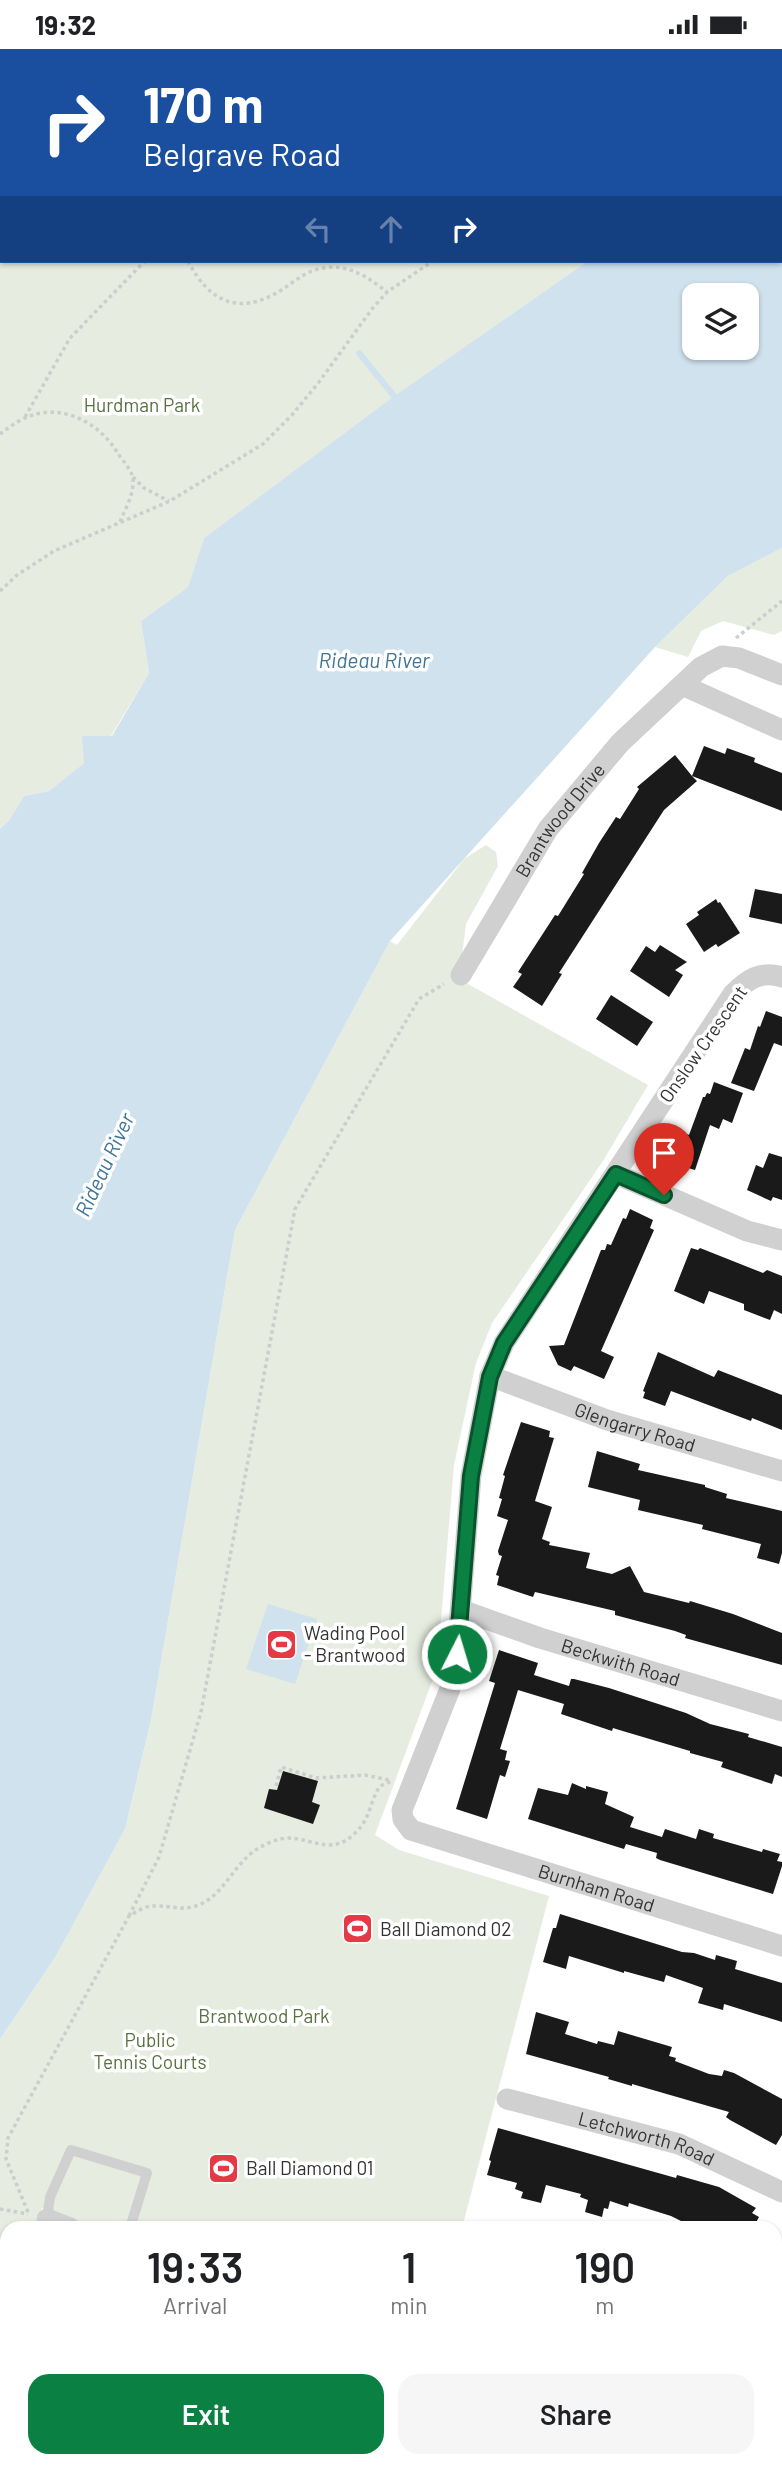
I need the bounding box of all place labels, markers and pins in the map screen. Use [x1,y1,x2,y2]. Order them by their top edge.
pin [634,1123,694,1195]
place label: Wading Pool - Brantwood [304,1621,405,1666]
sports icon: Wading Pool - Brantwood [264,1627,298,1661]
sports icon: Ball Diamond 02 [340,1912,374,1946]
place label: Ball Diamond 02 [380,1917,511,1940]
sports icon: Ball Diamond 01 [206,2151,240,2185]
place label: Ball Diamond 01 [246,2156,373,2179]

